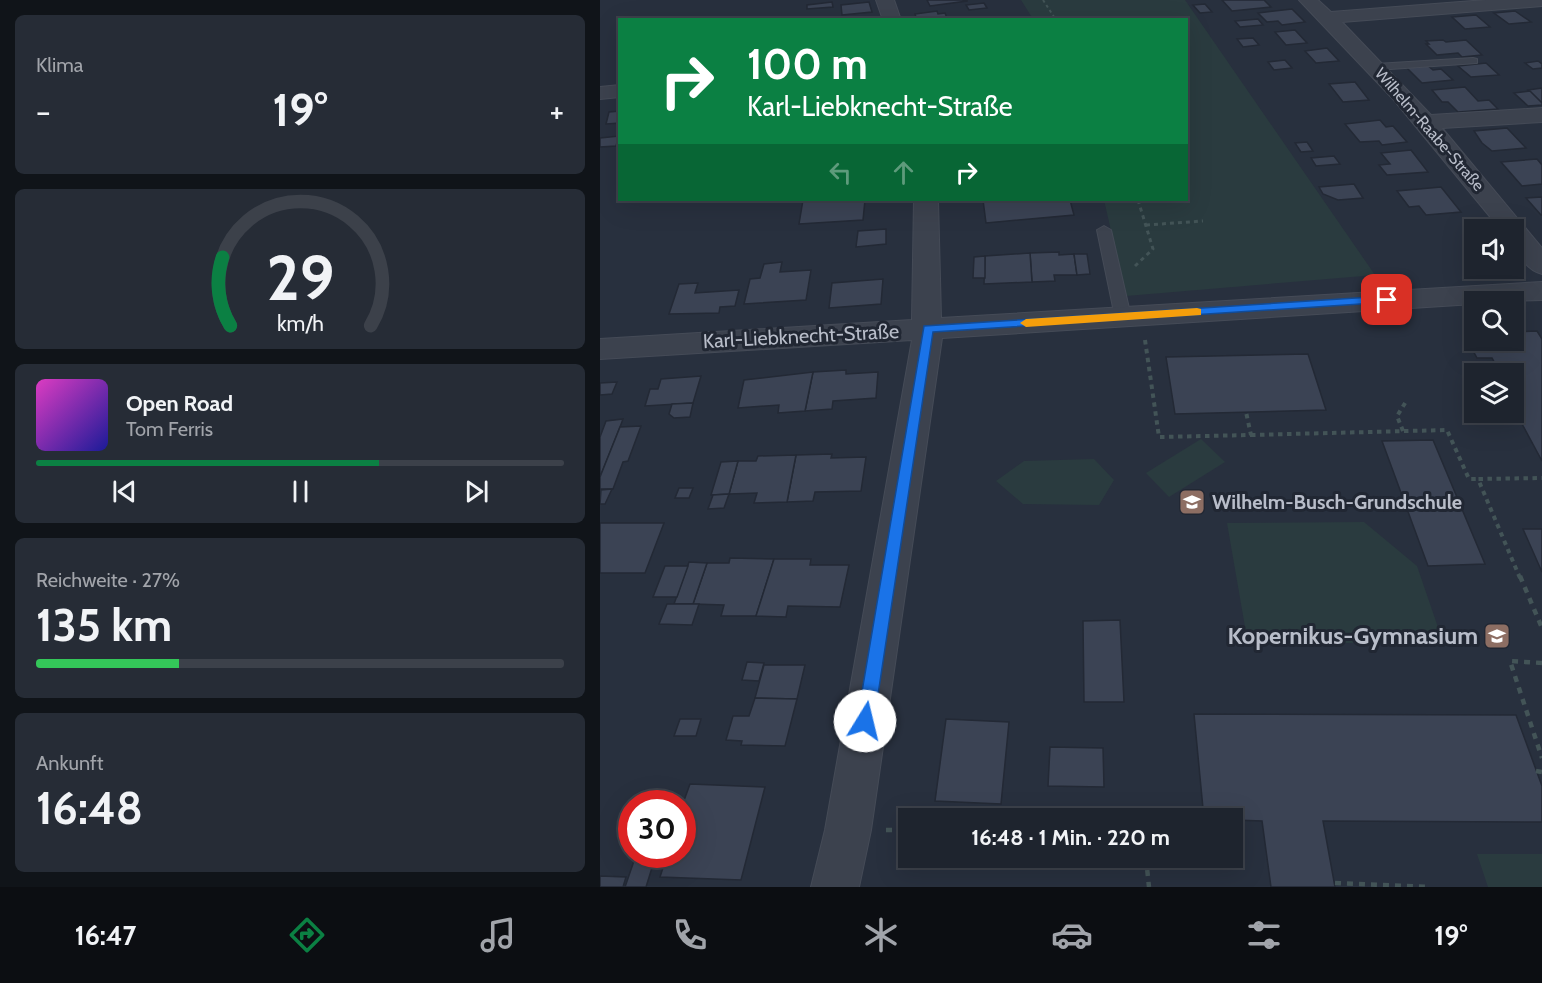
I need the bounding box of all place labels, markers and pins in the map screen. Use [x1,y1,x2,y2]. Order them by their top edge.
pin [1361,274,1412,325]
school or university icon: Wilhelm-Busch-Grundschule [1177,487,1207,517]
place label: Wilhelm-Busch-Grundschule [1212,490,1462,514]
place label: Kopernikus-Gymnasium [1227,621,1478,650]
school or university icon: Kopernikus-Gymnasium [1482,621,1512,651]

